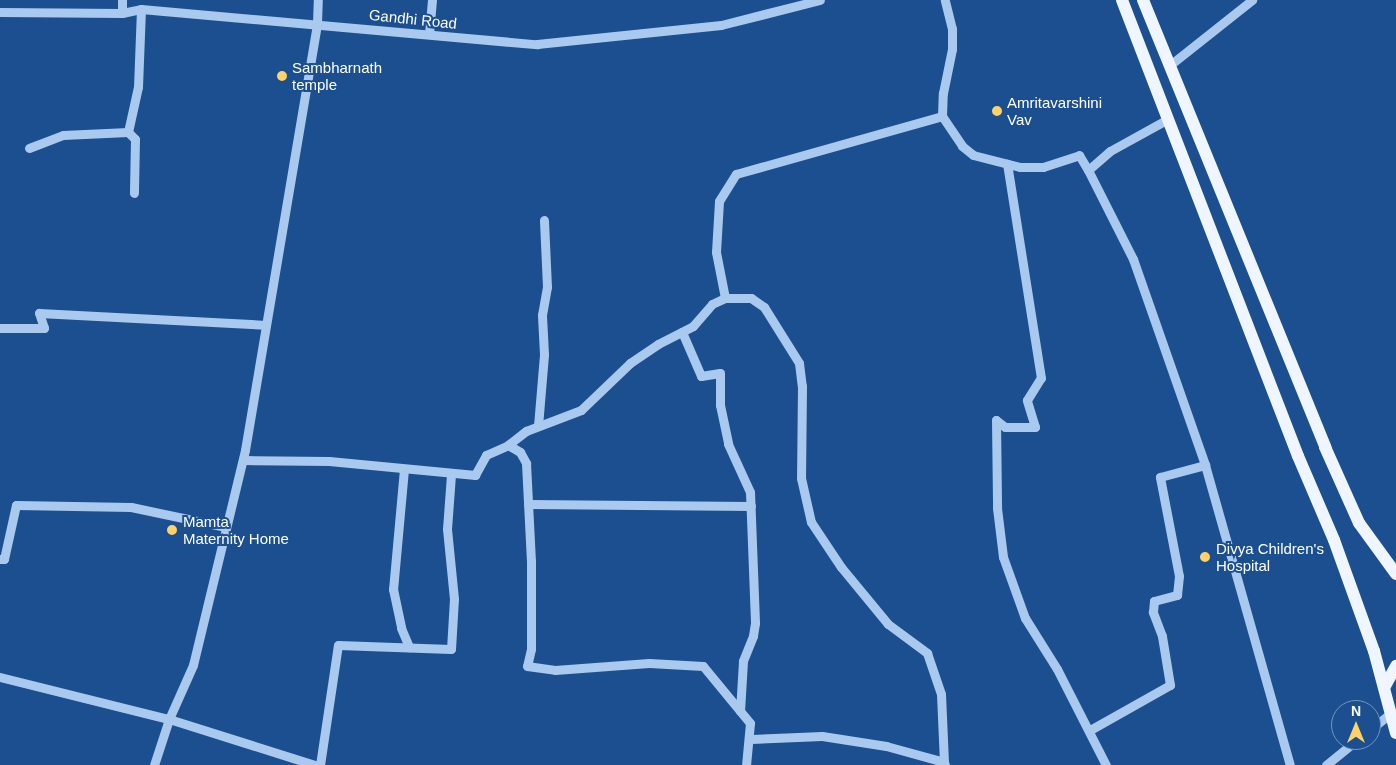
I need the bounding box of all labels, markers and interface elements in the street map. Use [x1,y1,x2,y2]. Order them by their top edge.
street label: Gandhi Road [368,5,458,33]
place label: Sambharnath temple [292,58,382,93]
marker: Sambharnath temple [276,70,288,82]
place label: Amritavarshini Vav [1007,93,1102,128]
marker: Amritavarshini Vav [991,105,1003,117]
place label: Mamta Maternity Home [183,512,289,547]
marker: Mamta Maternity Home [165,523,179,537]
place label: Divya Children's Hospital [1216,539,1324,574]
marker: Divya Children's Hospital [1198,550,1212,564]
north arrow [1331,700,1381,750]
text: N [1351,703,1361,719]

